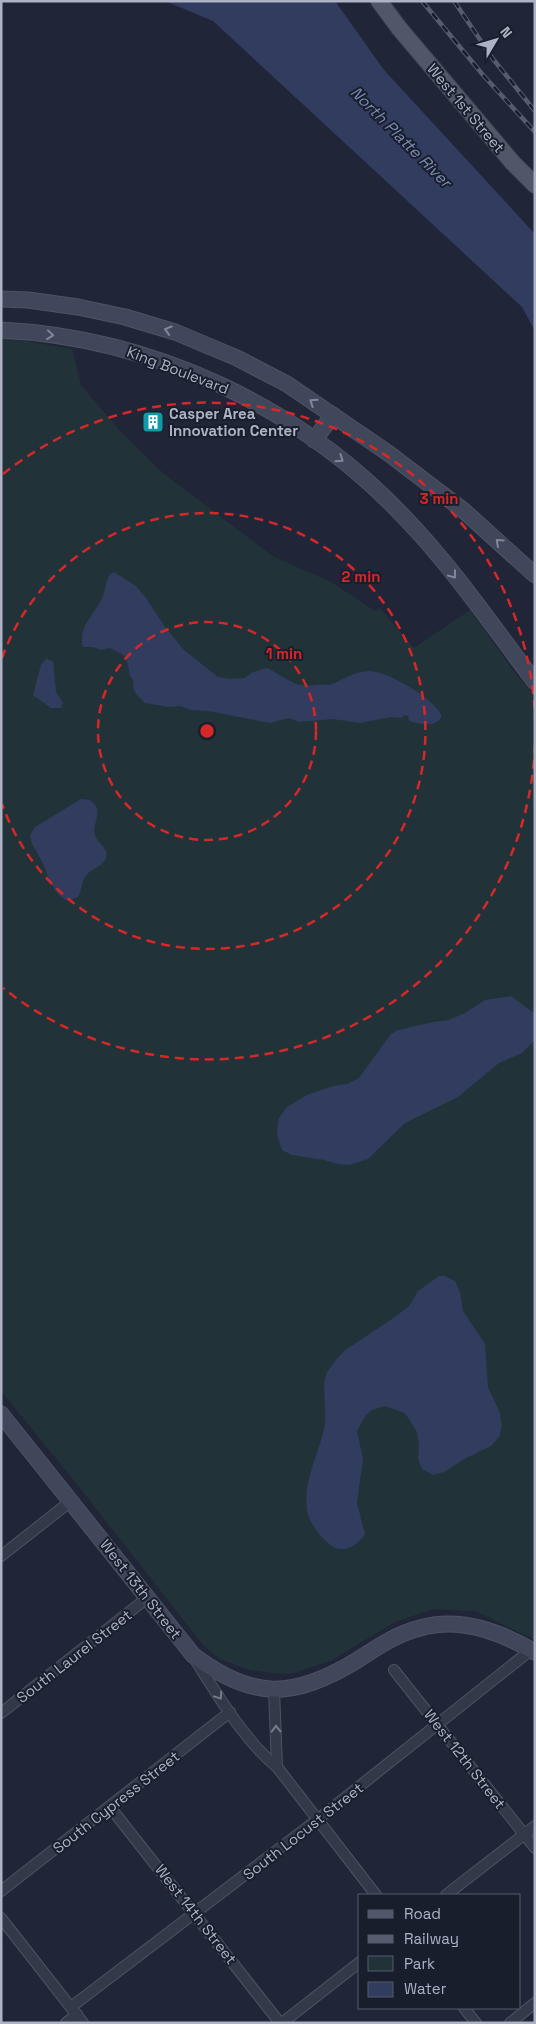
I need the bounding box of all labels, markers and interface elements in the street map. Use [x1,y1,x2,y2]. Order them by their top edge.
north arrow [471,15,521,65]
text: N [496,23,516,41]
street label: West 1st Street [423,59,509,157]
water label: North Platte River [346,82,457,193]
one-way arrow [165,325,173,335]
one-way arrow [46,329,54,340]
street label: King Boulevard [124,342,232,398]
one-way arrow [309,399,319,408]
place label: Casper Area Innovation Center [169,404,298,440]
building icon: Casper Area Innovation Center [141,410,165,434]
one-way arrow [335,453,344,462]
text: 3 min [420,489,458,508]
one-way arrow [495,539,504,548]
text: 2 min [342,567,380,586]
one-way arrow [448,569,456,578]
text: 1 min [266,644,302,663]
centre of rings [198,722,216,740]
street label: West 13th Street [96,1535,186,1643]
street label: South Laurel Street [13,1605,135,1707]
one-way arrow [213,1690,222,1700]
street label: West 12th Street [420,1705,510,1813]
one-way arrow [270,1724,281,1732]
street label: South Cypress Street [49,1746,183,1857]
street label: South Locust Street [239,1778,367,1884]
street label: West 14th Street [151,1860,241,1968]
legend [358,1894,521,2009]
text: Road [404,1904,441,1923]
text: Railway [404,1929,459,1948]
text: Park [404,1954,435,1973]
text: Water [404,1979,447,1998]

